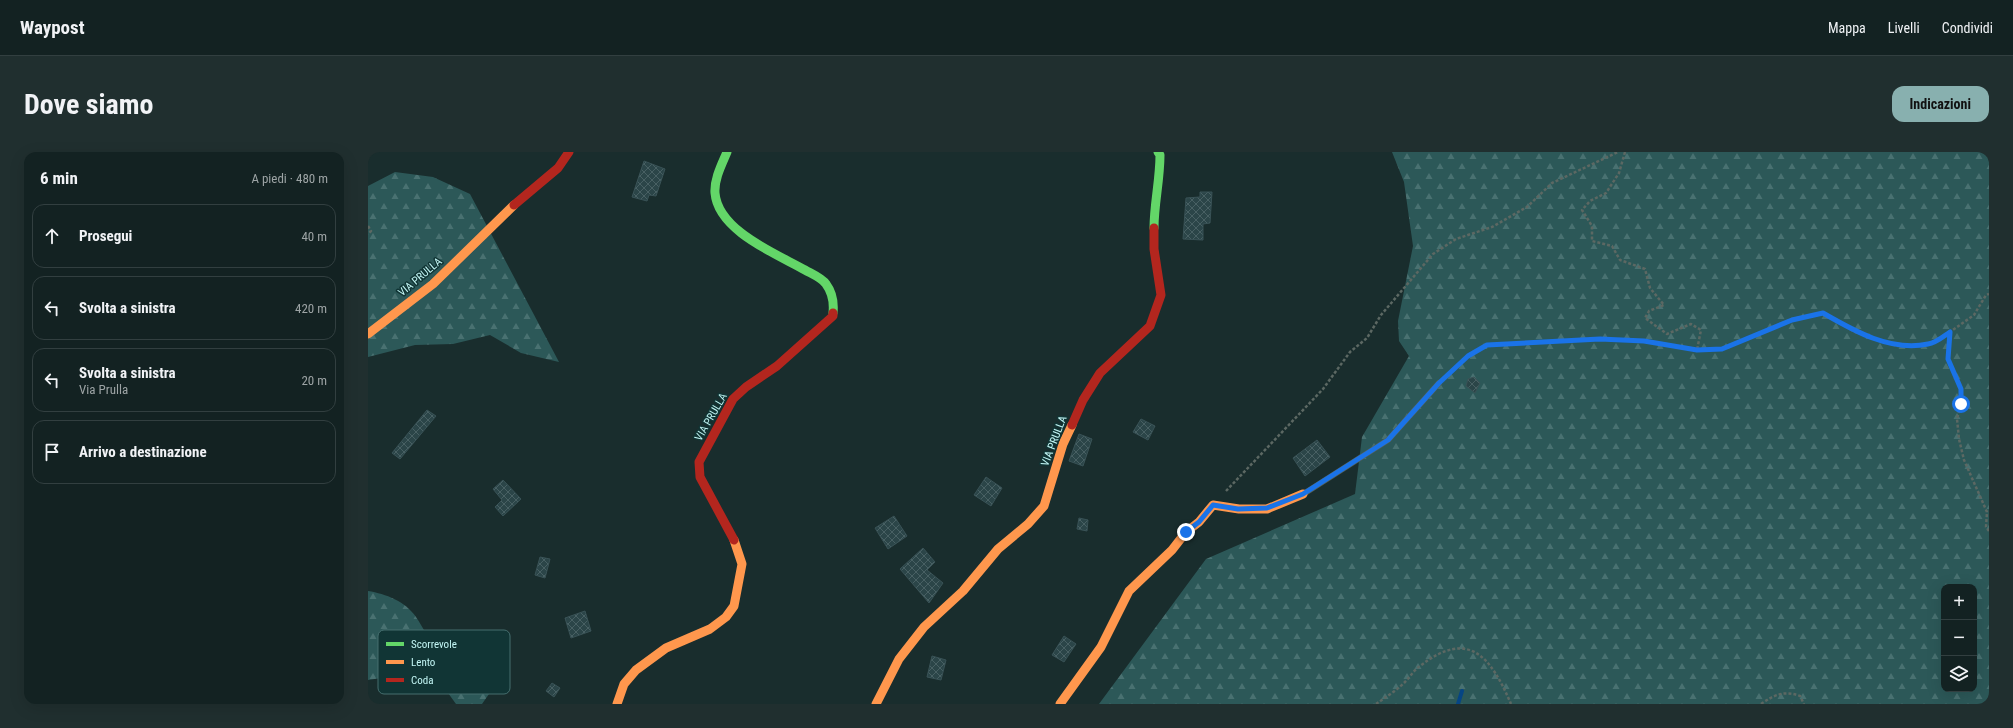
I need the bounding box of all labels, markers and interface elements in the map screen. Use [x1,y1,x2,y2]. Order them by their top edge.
text: Waypost [20,16,85,39]
text: Mappa [1828,20,1866,36]
text: Livelli [1888,20,1920,36]
text: Condividi [1942,20,1993,36]
button: Indicazioni [1892,86,1989,122]
text: Dove siamo [24,88,153,121]
text: 6 min [40,168,78,188]
text: A piedi · 480 m [251,171,328,186]
icon: ahead [41,225,63,247]
text: Prosegui [79,227,132,245]
text: 40 m [301,229,327,244]
street label: VIA PRULLA [396,255,445,299]
icon: left [41,297,63,319]
text: Svolta a sinistra [79,299,176,317]
text: 420 m [295,301,327,316]
text: Svolta a sinistra [79,364,176,382]
icon: left [41,369,63,391]
text: 20 m [301,373,327,388]
text: Via Prulla [79,382,128,397]
street label: VIA PRULLA [692,390,730,443]
route start [1952,395,1970,413]
street label: VIA PRULLA [1038,413,1070,468]
icon: arrive [41,441,63,463]
text: Arrivo a destinazione [79,443,207,461]
route end [1177,523,1195,541]
map controls [1941,584,1977,692]
button: + [1941,584,1977,620]
button: − [1941,620,1977,656]
legend [378,630,510,694]
text: Scorrevole [411,638,457,651]
text: Lento [411,656,436,669]
button: layers [1941,656,1977,692]
text: Coda [411,674,433,687]

